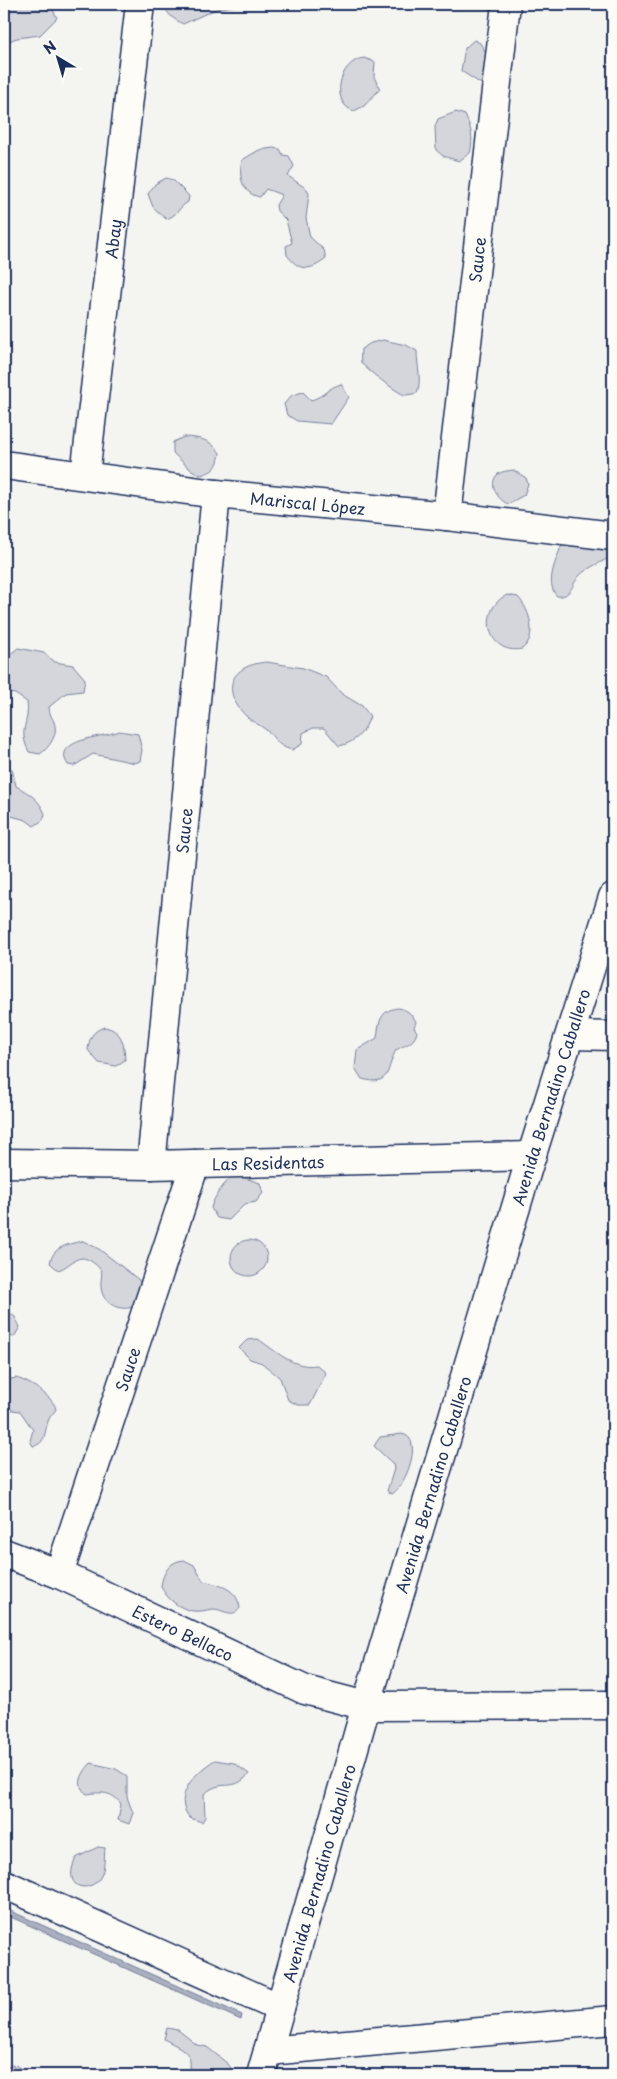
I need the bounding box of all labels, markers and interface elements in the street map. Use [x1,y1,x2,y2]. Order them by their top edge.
north arrow [32,32,82,82]
text: N [39,36,61,59]
street label: Abay [98,217,127,260]
street label: Sauce [462,235,491,284]
street label: Mariscal López [249,485,367,520]
street label: Sauce [169,807,198,854]
street label: Avenida Bernadino Caballero [505,986,595,1208]
street label: Las Residentas [211,1149,324,1176]
street label: Sauce [108,1343,146,1394]
street label: Avenida Bernadino Caballero [389,1373,477,1596]
street label: Estero Bellaco [129,1598,237,1667]
street label: Avenida Bernadino Caballero [276,1761,361,1985]

